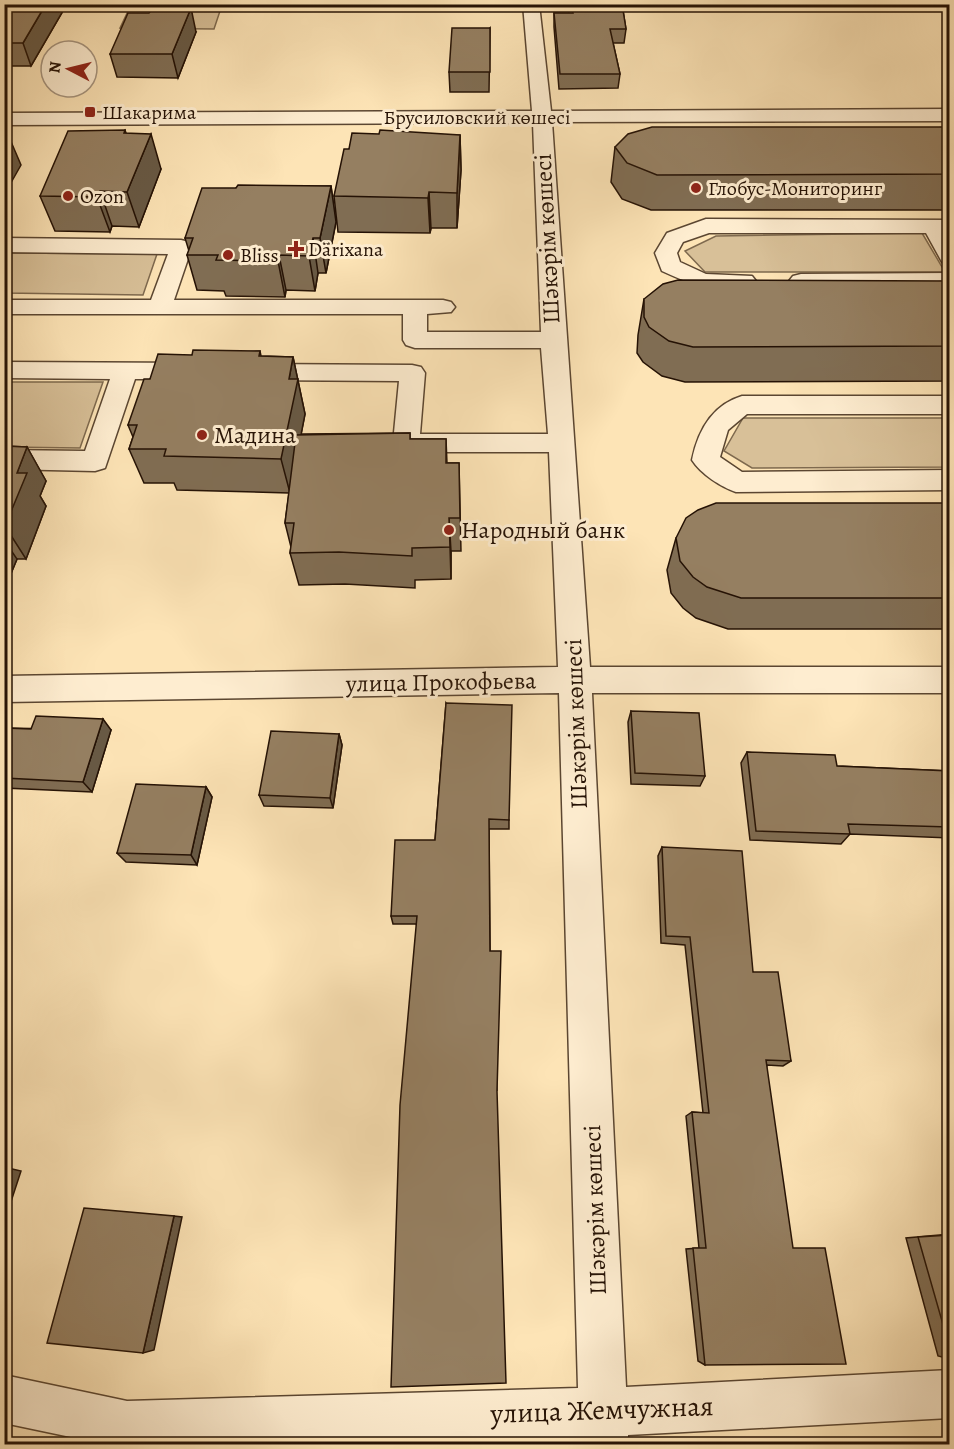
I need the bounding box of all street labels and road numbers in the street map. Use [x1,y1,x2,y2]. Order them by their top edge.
street label: Брусиловский көшесі [383,104,571,131]
street label: Шәкәрім көшесі [527,153,567,325]
street label: Шәкәрім көшесі [557,638,595,810]
street label: улица Прокофьева [345,664,536,700]
street label: Шәкәрім көшесі [576,1124,614,1296]
street label: улица Жемчужная [489,1387,714,1433]

